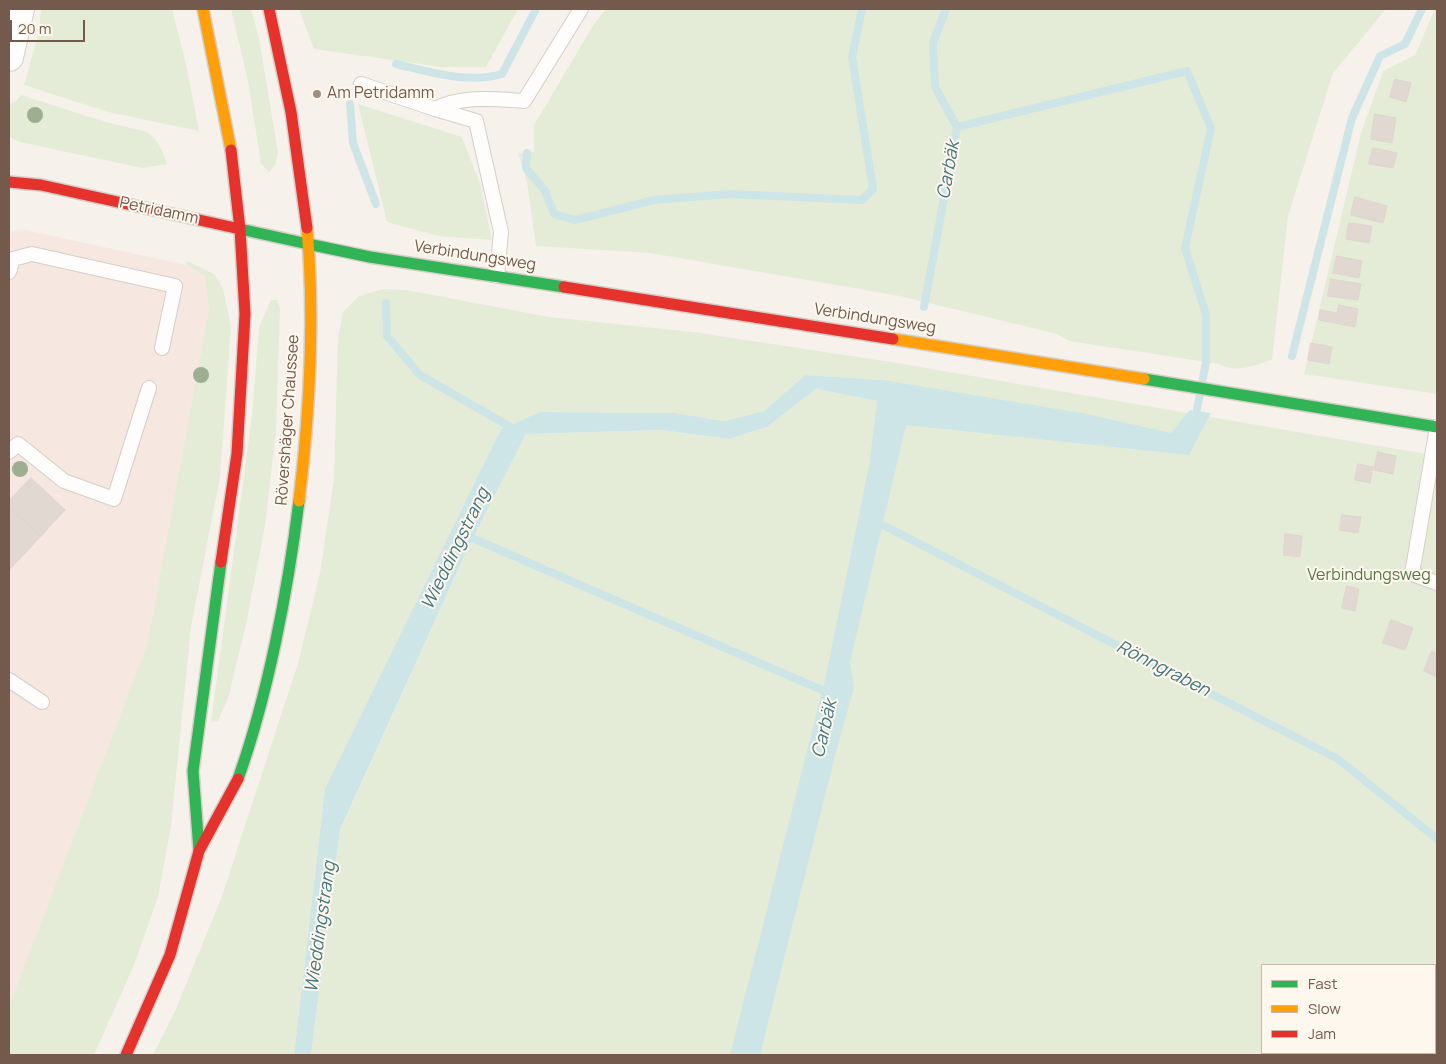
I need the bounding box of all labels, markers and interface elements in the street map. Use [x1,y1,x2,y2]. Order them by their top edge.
scale bar [12,10,88,42]
text: 20 m [18,18,51,39]
place label: Am Petridamm [327,84,434,104]
marker: Am Petridamm [311,88,323,100]
water label: Carbäk [933,139,965,201]
street label: Petridamm [118,193,200,229]
street label: Verbindungsweg [413,237,537,275]
street label: Verbindungsweg [813,300,937,338]
street label: Rövershäger Chaussee [272,334,304,506]
water label: Wieddingstrang [417,485,495,613]
park label: Verbindungsweg [1307,566,1431,586]
water label: Rönngraben [1113,636,1213,702]
water label: Carbäk [808,698,842,760]
water label: Wieddingstrang [301,860,341,994]
legend [1261,964,1436,1054]
text: Fast [1308,973,1337,994]
text: Slow [1308,998,1341,1019]
text: Jam [1308,1023,1336,1044]

